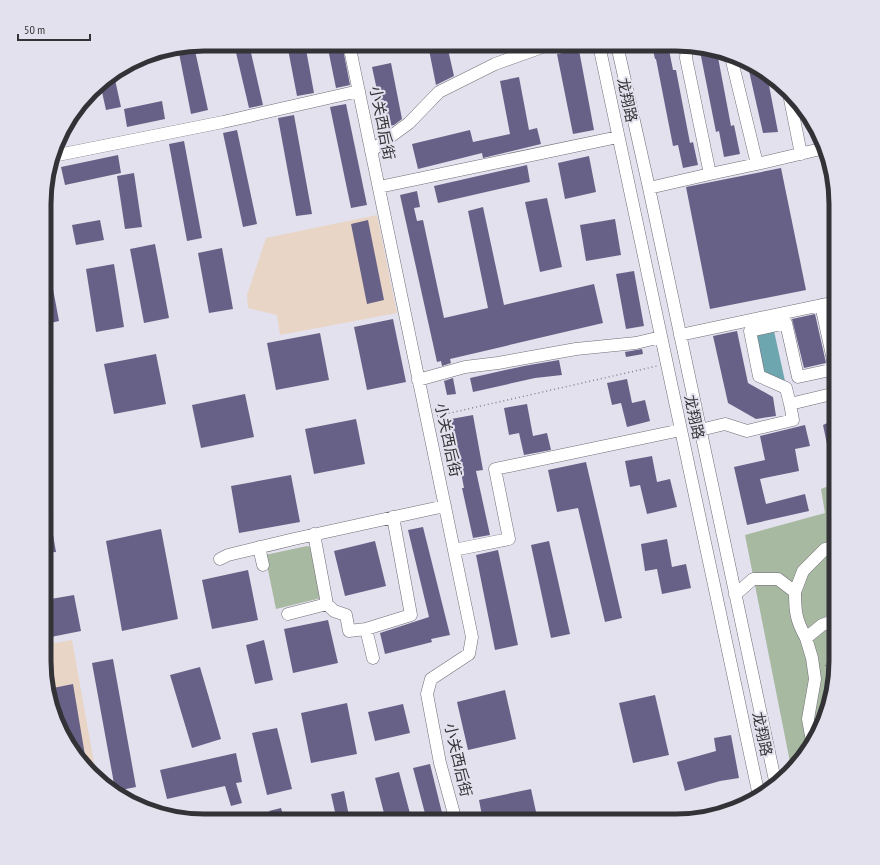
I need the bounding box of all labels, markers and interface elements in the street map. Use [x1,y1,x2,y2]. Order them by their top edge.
scale bar [18,16,90,42]
text: 50 m [24,22,45,37]
street label: 龙翔路 [614,76,641,124]
street label: 小关西后街 [366,84,399,162]
street label: 龙翔路 [681,393,708,441]
street label: 小关西后街 [431,401,466,479]
street label: 龙翔路 [749,710,776,758]
street label: 小关西后街 [441,721,476,799]

